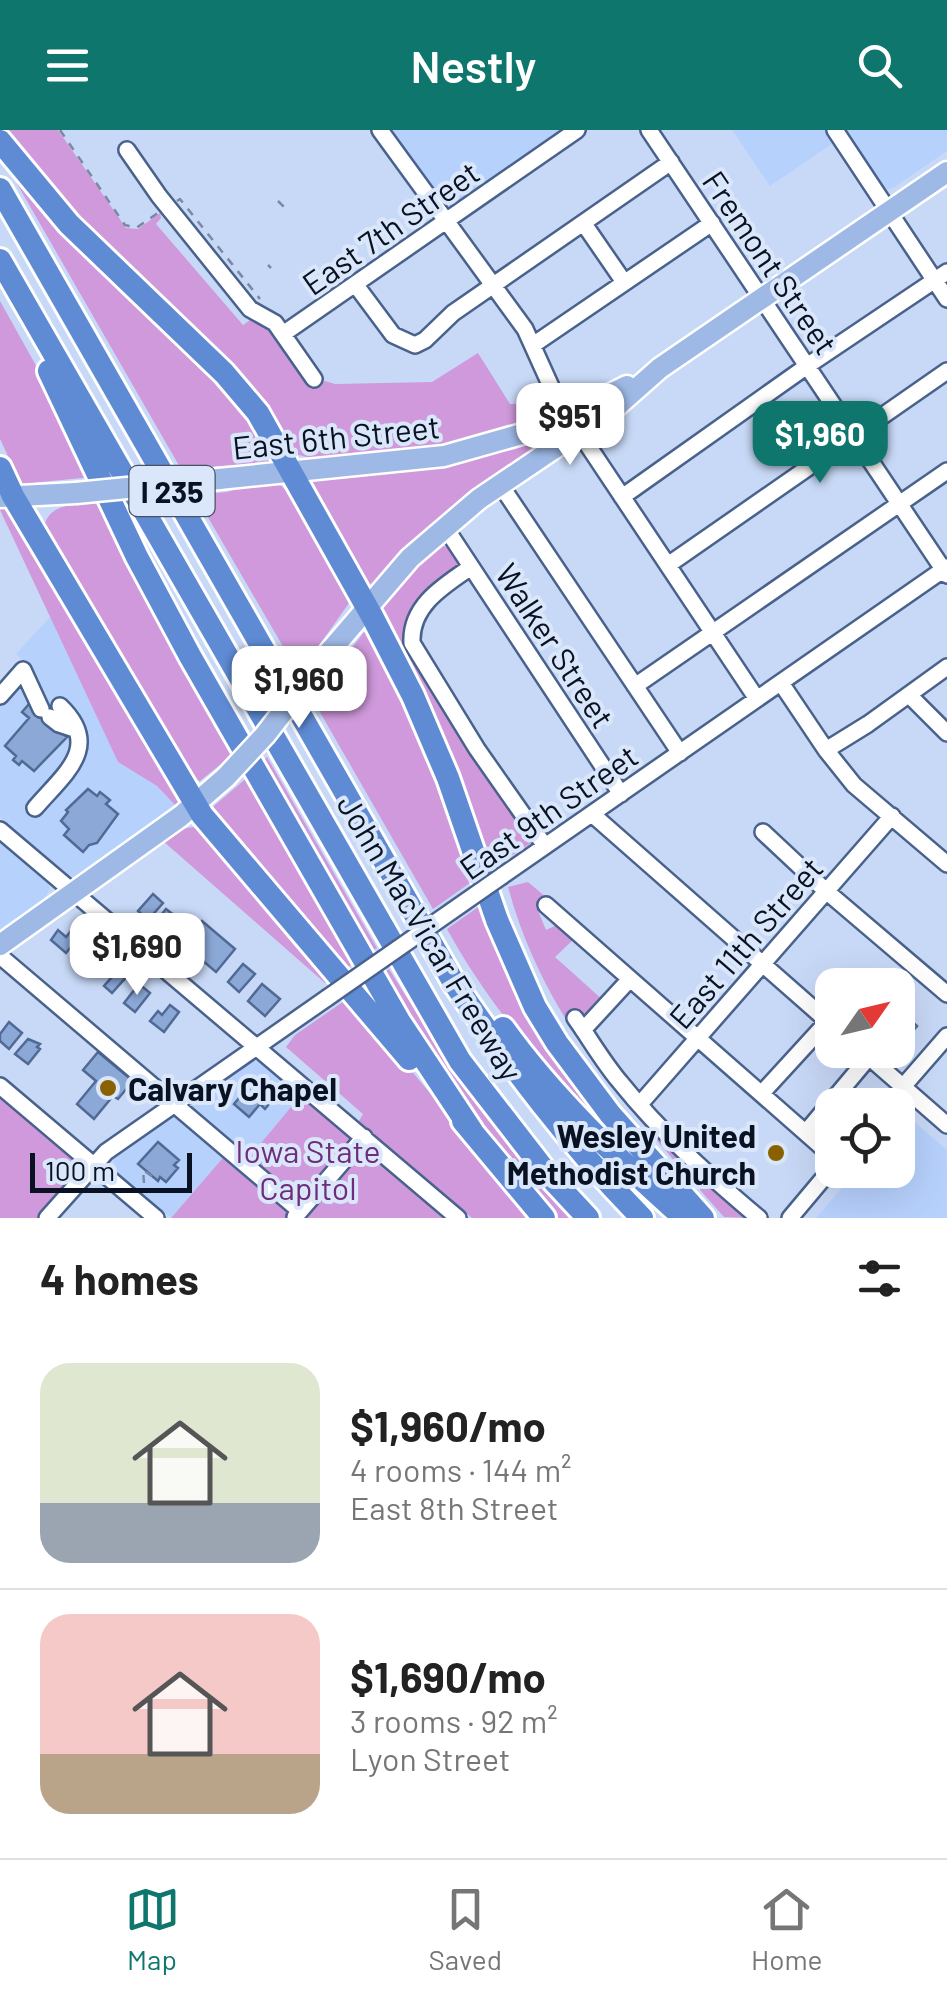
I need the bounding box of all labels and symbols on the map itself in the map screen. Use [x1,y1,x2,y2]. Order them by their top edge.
street label: East 7th Street [294,152,486,302]
street label: Fremont Street [696,163,846,361]
pin: $951 [511,383,629,468]
pin: $1,960 [739,401,901,486]
street label: East 6th Street [230,406,442,466]
road number: I 235 [130,466,214,516]
street label: Walker Street [489,556,623,734]
pin: $1,960 [218,646,380,731]
street label: East 9th Street [452,736,644,886]
street label: John MacVicar Freeway [330,787,532,1087]
street label: East 11th Street [660,849,830,1035]
pin: $1,690 [56,913,218,998]
north arrow [815,968,915,1068]
place label: Calvary Chapel [128,1069,337,1107]
marker: Calvary Chapel [97,1077,119,1099]
place label: Wesley United Methodist Church [507,1116,756,1191]
park label: Iowa State Capitol [235,1131,381,1206]
marker: Wesley United Methodist Church [765,1142,787,1164]
scale bar [30,1148,192,1192]

